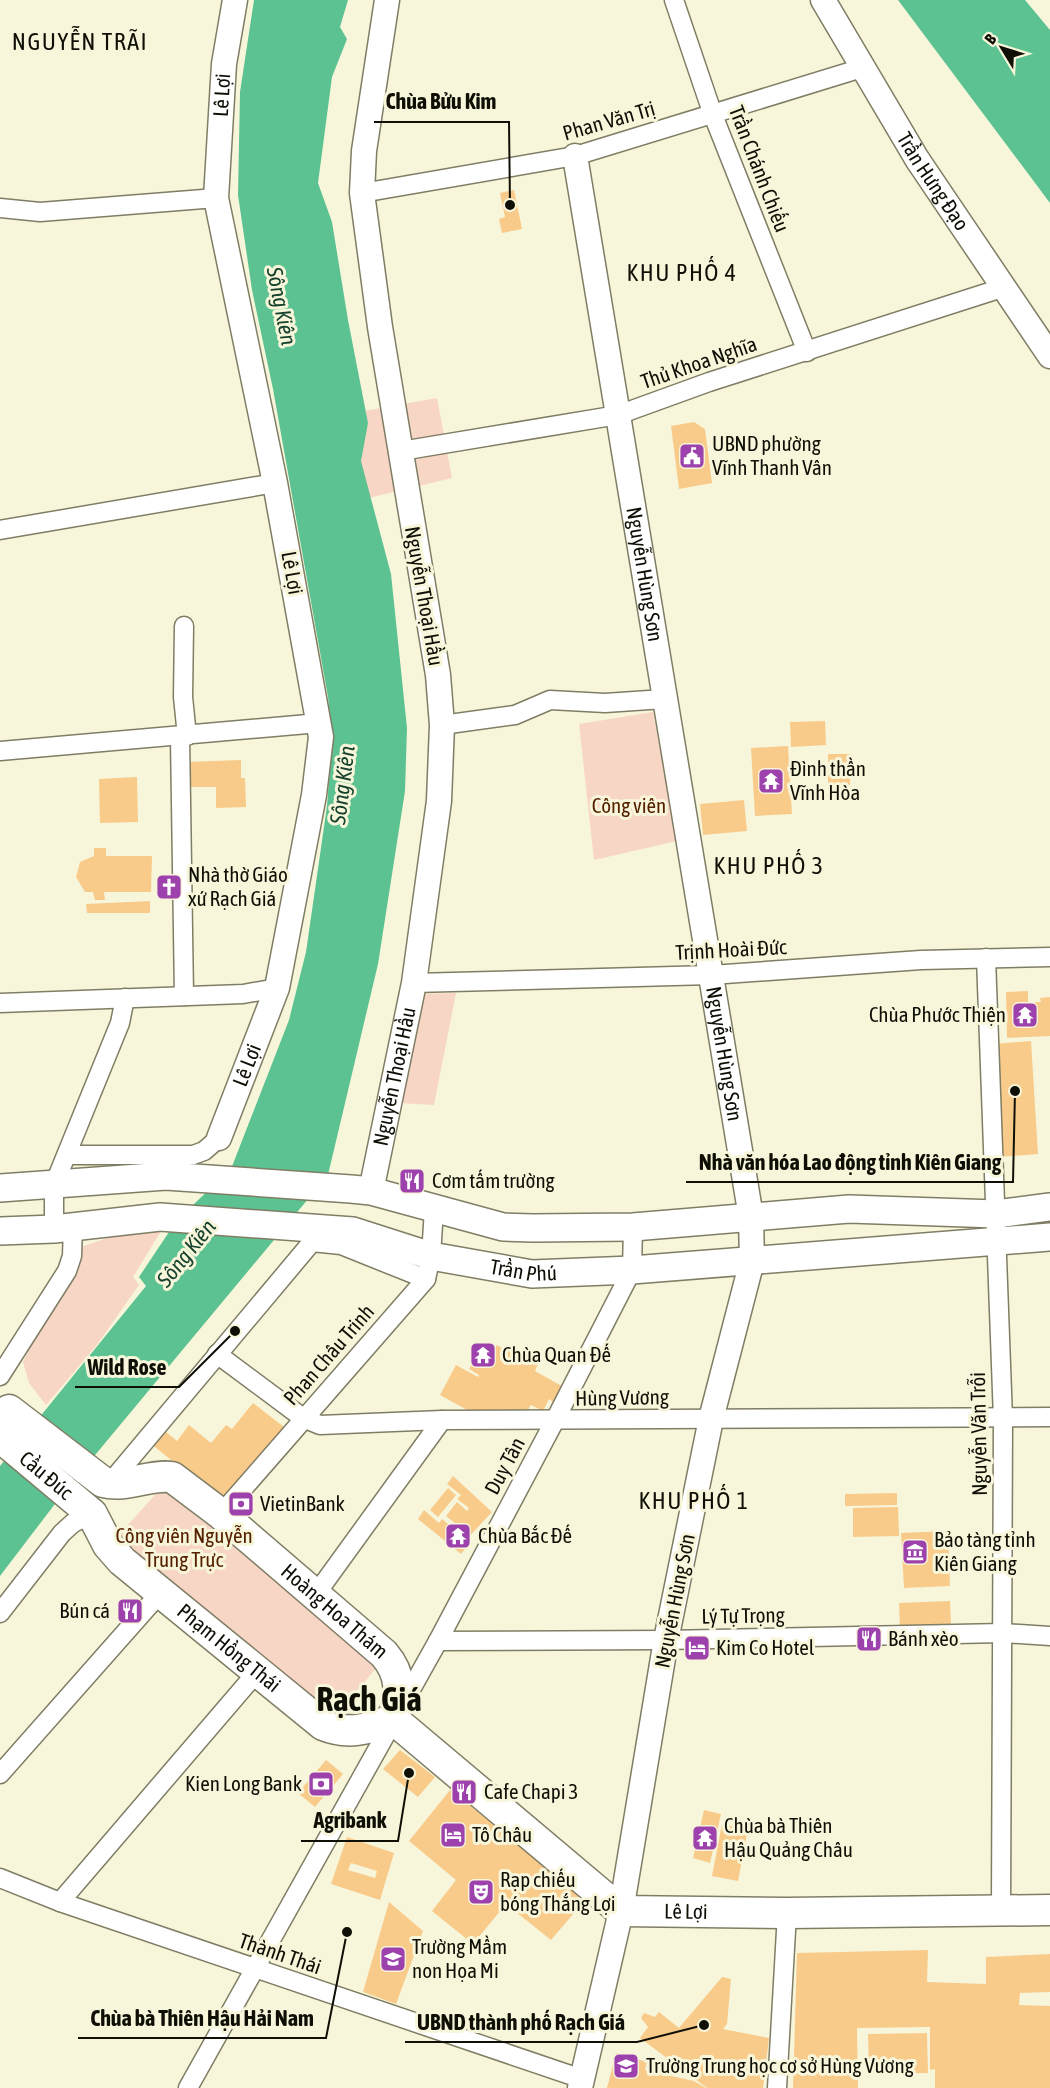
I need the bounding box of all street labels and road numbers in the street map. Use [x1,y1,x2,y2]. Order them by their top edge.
street label: Lê Lợi [208,73,234,117]
street label: Phan Văn Trị [560,95,658,145]
street label: Trần Chánh Chiếu [725,102,795,235]
street label: Trần Hưng Đạo [893,127,975,234]
street label: Thủ Khoa Nghĩa [637,331,760,393]
street label: Nguyễn Hùng Sơn [622,505,668,643]
street label: Nguyễn Thoại Hầu [401,524,449,667]
street label: Lê Lợi [277,549,309,596]
street label: Trịnh Hoài Đức [675,934,787,964]
street label: Nguyễn Hùng Sơn [702,985,748,1123]
street label: Nguyễn Thoại Hầu [368,1005,420,1148]
street label: Lê Lợi [227,1040,265,1089]
street label: Trần Phú [488,1254,557,1286]
street label: Phan Châu Trinh [278,1299,378,1409]
street label: Nguyễn Văn Trỗi [965,1372,991,1496]
street label: Hùng Vương [575,1384,669,1410]
street label: Duy Tân [479,1433,529,1498]
street label: Cầu Đúc [15,1446,78,1504]
street label: Nguyễn Hùng Sơn [649,1532,699,1670]
street label: Hoàng Hoa Thám [277,1558,393,1663]
street label: Phạm Hồng Thái [173,1598,286,1697]
street label: Lý Tự Trọng [701,1602,785,1628]
street label: Lê Lợi [664,1899,708,1923]
street label: Thành Thái [236,1928,325,1978]

